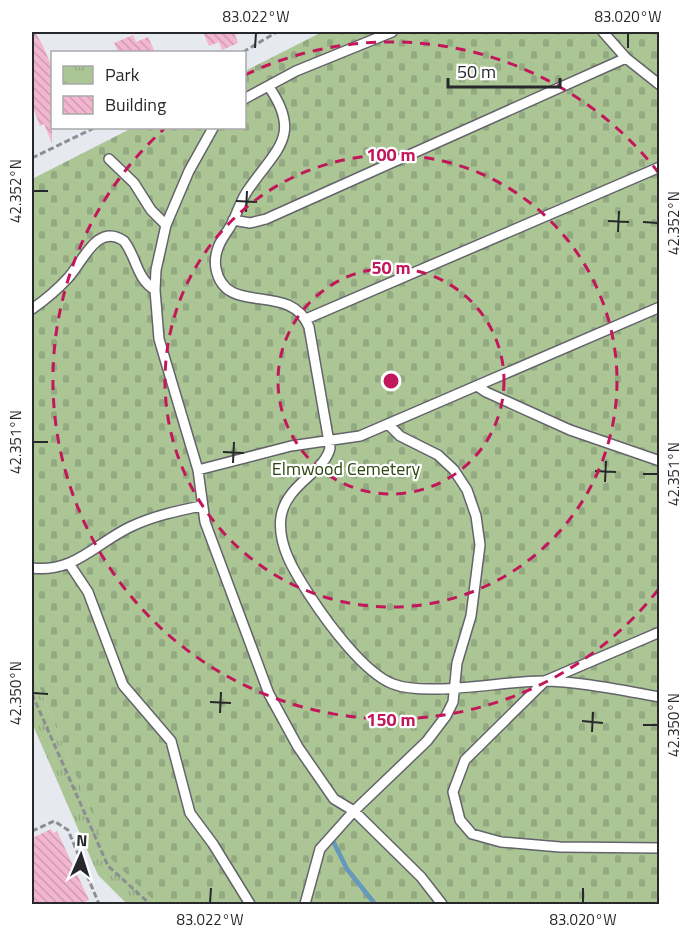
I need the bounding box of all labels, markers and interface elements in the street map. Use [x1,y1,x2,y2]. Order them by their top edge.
text: 83.022°W [223,5,289,28]
text: 83.020°W [595,5,661,28]
legend [51,51,246,129]
scale bar [448,51,560,89]
text: 50 m [457,58,496,85]
text: Park [105,61,140,88]
text: Building [105,91,166,118]
text: 100 m [366,141,416,168]
text: 42.352°N [4,159,27,223]
text: 42.352°N [662,191,685,255]
text: 50 m [371,254,411,281]
centre of rings [381,371,401,391]
text: 42.351°N [4,410,27,474]
text: 42.351°N [662,442,685,506]
park label: Elmwood Cemetery [272,455,420,482]
text: 42.350°N [4,661,27,725]
text: 42.350°N [662,693,685,757]
text: 150 m [366,706,416,733]
north arrow [51,825,111,885]
text: N [76,828,88,852]
text: 83.022°W [177,908,243,931]
text: 83.020°W [550,908,616,931]

